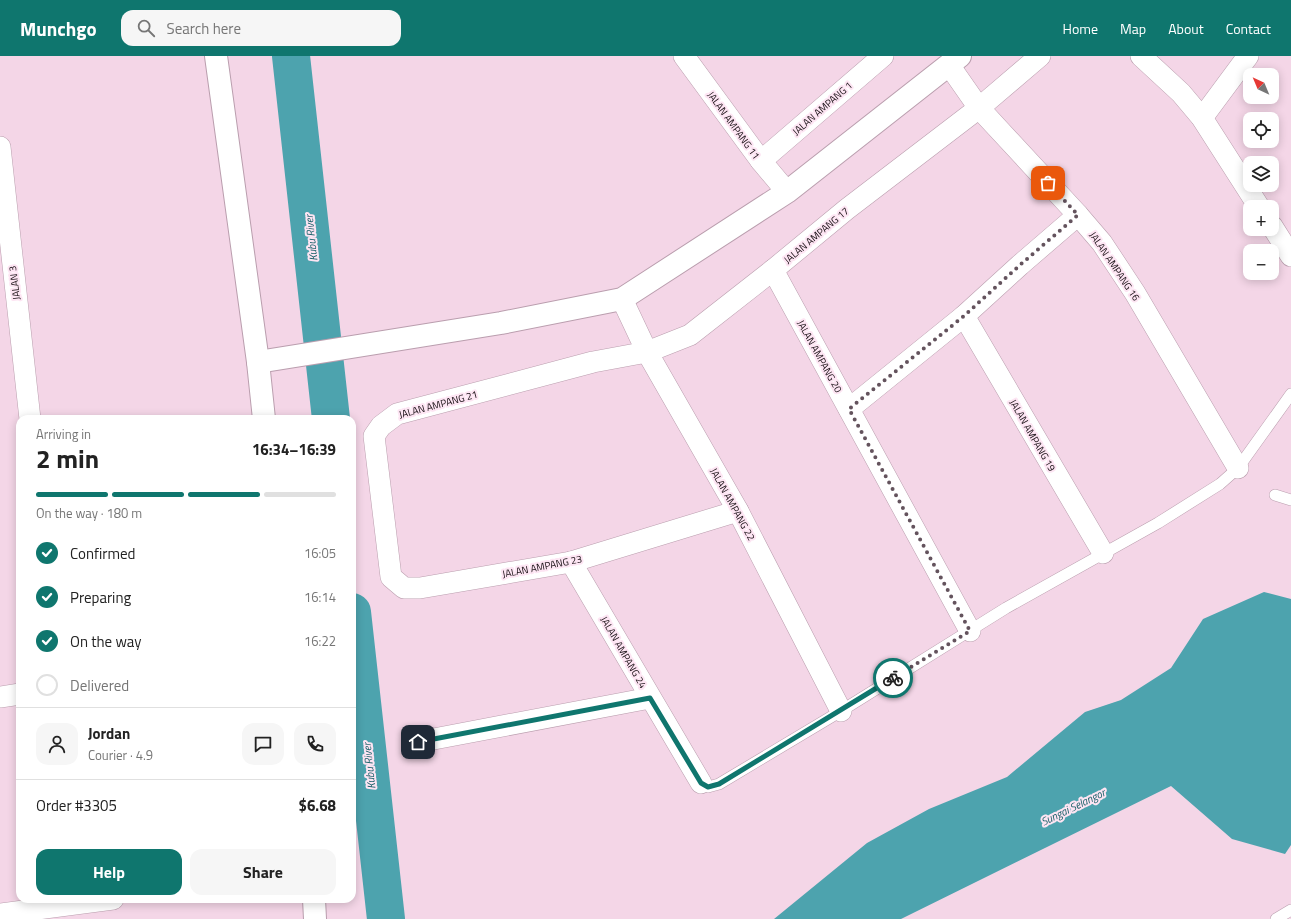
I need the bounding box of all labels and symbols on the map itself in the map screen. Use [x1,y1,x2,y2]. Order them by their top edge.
north arrow [1243,68,1279,104]
street label: JALAN AMPANG 1 [789,78,856,139]
street label: JALAN AMPANG 11 [704,88,763,162]
pin [1031,166,1065,200]
street label: JALAN AMPANG 17 [781,204,852,267]
water label: Kubu River [300,213,321,262]
street label: JALAN AMPANG 16 [1086,229,1144,304]
street label: JALAN 3 [5,265,24,301]
street label: JALAN AMPANG 20 [793,317,846,396]
street label: JALAN AMPANG 21 [397,387,479,422]
street label: JALAN AMPANG 19 [1006,397,1059,474]
street label: JALAN AMPANG 22 [706,465,759,543]
street label: JALAN AMPANG 23 [501,551,583,582]
street label: JALAN AMPANG 24 [597,614,650,691]
courier [873,658,913,698]
pin [401,725,435,759]
water label: Kubu River [358,741,379,790]
water label: Sungai Selangor [1038,784,1109,829]

